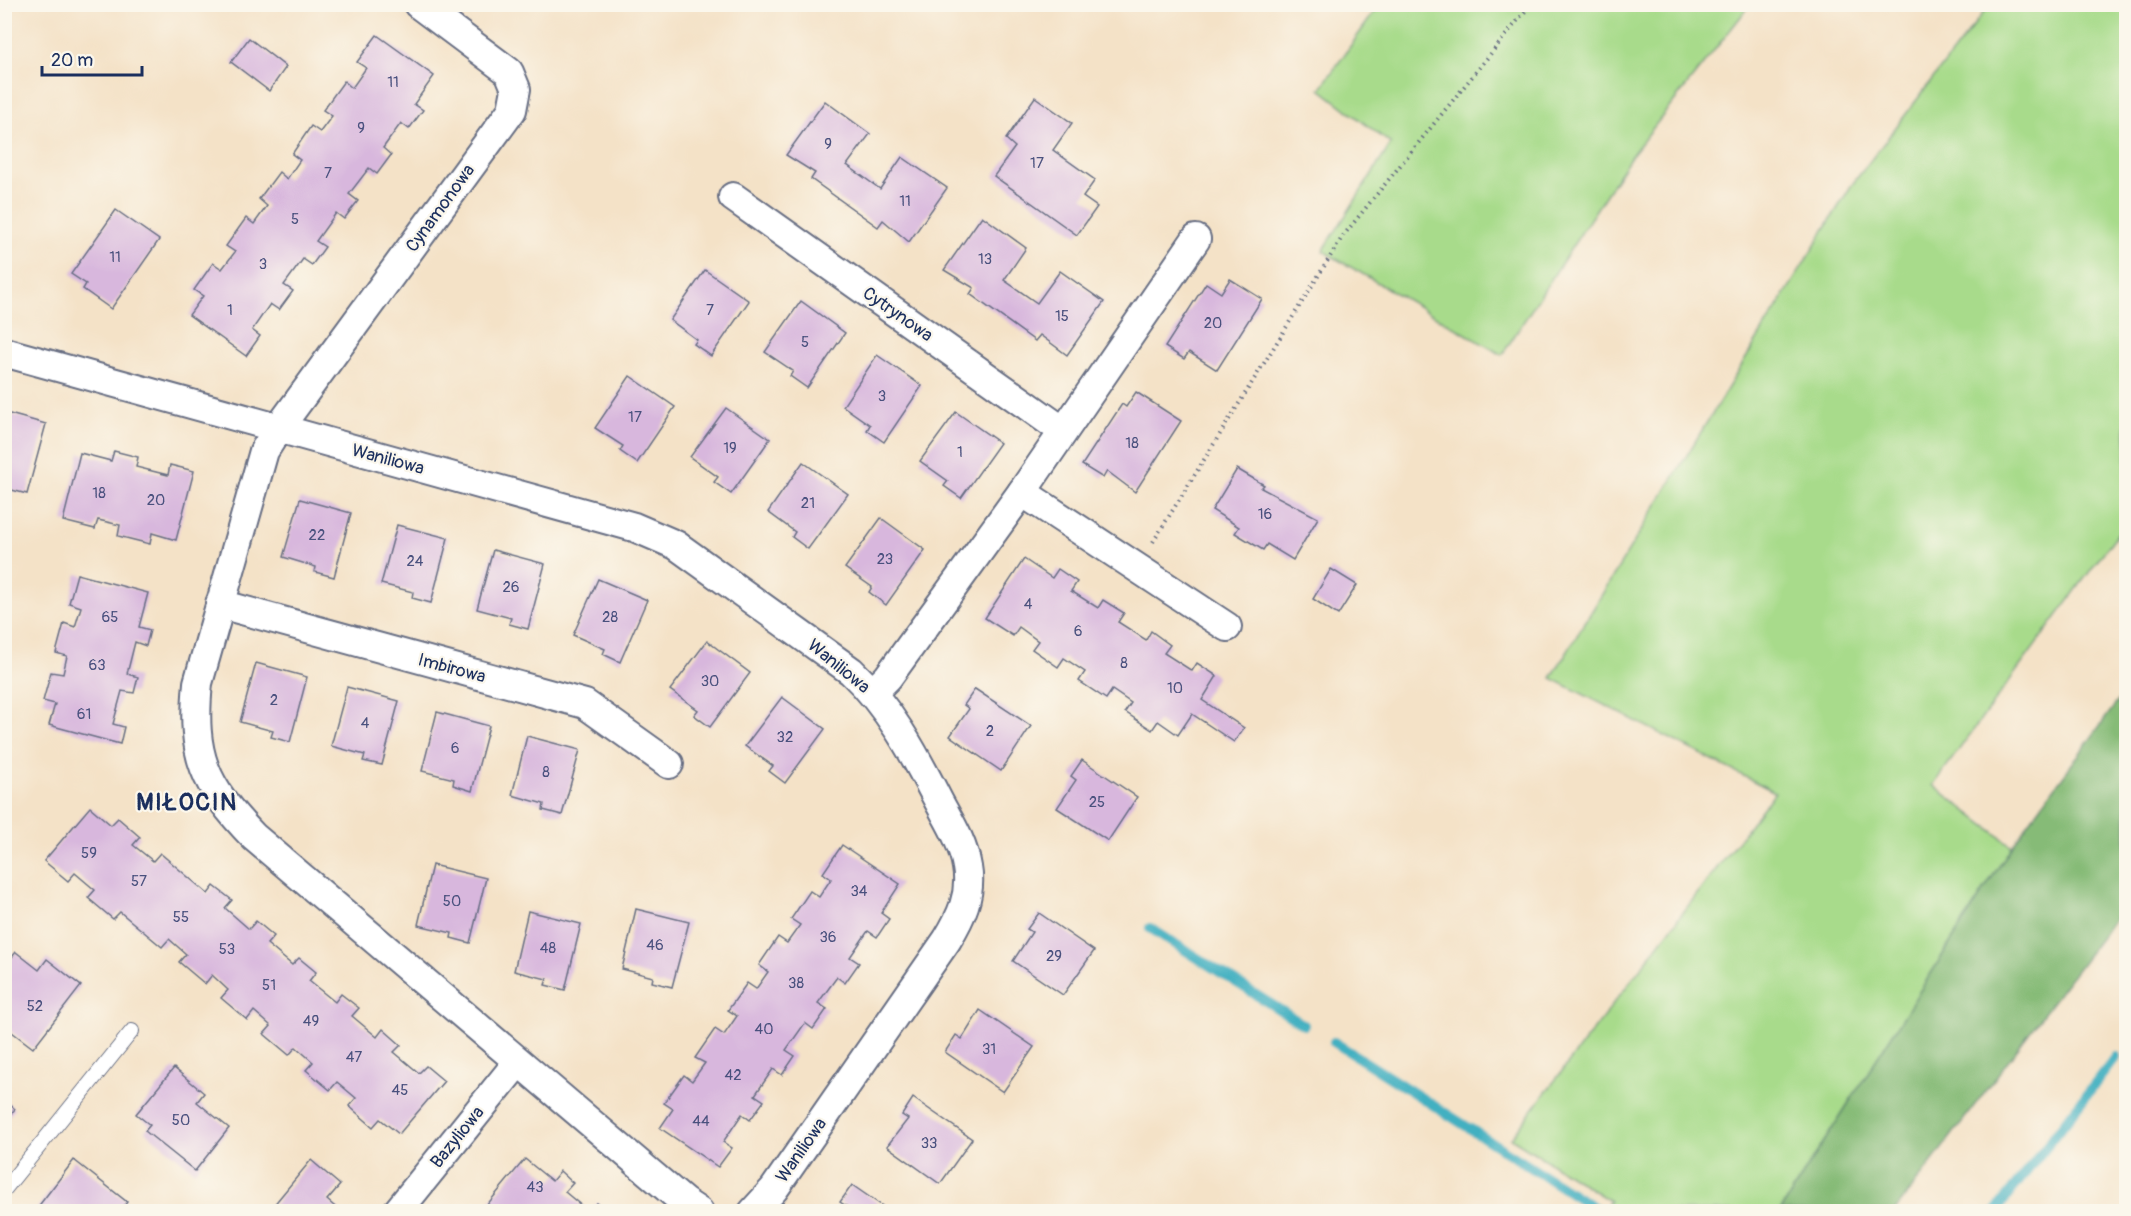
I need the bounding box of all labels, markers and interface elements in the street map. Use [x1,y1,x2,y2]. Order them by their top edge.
scale bar [42,39,142,77]
text: 20 m [51,49,93,72]
house number: 11 [387,73,399,92]
house number: 9 [357,119,365,138]
house number: 9 [824,135,832,154]
house number: 17 [1030,154,1044,173]
street label: Cynamonowa [401,160,480,257]
house number: 7 [324,164,332,183]
house number: 11 [899,192,911,211]
house number: 5 [291,210,299,229]
house number: 11 [109,248,121,267]
house number: 13 [978,250,992,269]
house number: 3 [259,255,267,274]
street label: Cytrynowa [858,282,937,347]
house number: 1 [227,301,233,320]
house number: 7 [706,301,714,320]
house number: 15 [1055,307,1069,326]
house number: 20 [1204,314,1222,333]
house number: 5 [801,333,809,352]
house number: 3 [878,387,886,406]
house number: 17 [628,408,642,427]
house number: 18 [1125,434,1139,453]
street label: Waniliowa [349,439,427,480]
house number: 19 [723,439,737,458]
house number: 1 [957,443,963,462]
house number: 18 [92,484,106,503]
house number: 20 [147,491,165,510]
house number: 21 [801,494,815,513]
house number: 16 [1258,505,1272,524]
house number: 22 [309,526,325,545]
house number: 23 [877,550,893,569]
house number: 24 [406,552,424,571]
house number: 26 [502,578,520,597]
house number: 4 [1024,595,1033,614]
house number: 65 [102,608,118,627]
house number: 28 [602,608,618,627]
house number: 6 [1074,622,1082,641]
street label: Waniliowa [803,634,875,699]
street label: Imbirowa [415,648,488,689]
house number: 8 [1120,654,1128,673]
house number: 63 [88,656,106,675]
house number: 30 [701,672,719,691]
house number: 10 [1167,679,1183,698]
house number: 2 [270,691,278,710]
house number: 61 [77,705,91,724]
house number: 4 [361,714,370,733]
house number: 2 [986,722,994,741]
house number: 32 [777,728,793,747]
house number: 6 [451,739,459,758]
house number: 8 [542,763,550,782]
district label: MIŁOCIN [136,788,238,817]
house number: 25 [1089,793,1105,812]
house number: 59 [81,844,97,863]
house number: 57 [131,872,147,891]
house number: 34 [850,882,868,901]
house number: 50 [443,892,461,911]
house number: 55 [173,908,189,927]
house number: 36 [819,928,837,947]
house number: 46 [646,936,664,955]
house number: 48 [540,939,557,958]
house number: 53 [219,940,235,959]
house number: 29 [1046,947,1062,966]
house number: 38 [788,974,804,993]
house number: 51 [262,976,276,995]
house number: 52 [27,997,43,1016]
house number: 49 [303,1012,319,1031]
house number: 40 [755,1020,773,1039]
house number: 31 [982,1040,996,1059]
house number: 47 [346,1048,362,1067]
house number: 42 [724,1066,742,1085]
house number: 45 [392,1081,408,1100]
street label: Bazyliowa [425,1102,489,1173]
house number: 50 [172,1111,190,1130]
house number: 44 [692,1112,710,1131]
street label: Waniliowa [771,1113,832,1187]
house number: 33 [921,1134,937,1153]
house number: 43 [526,1178,544,1197]

